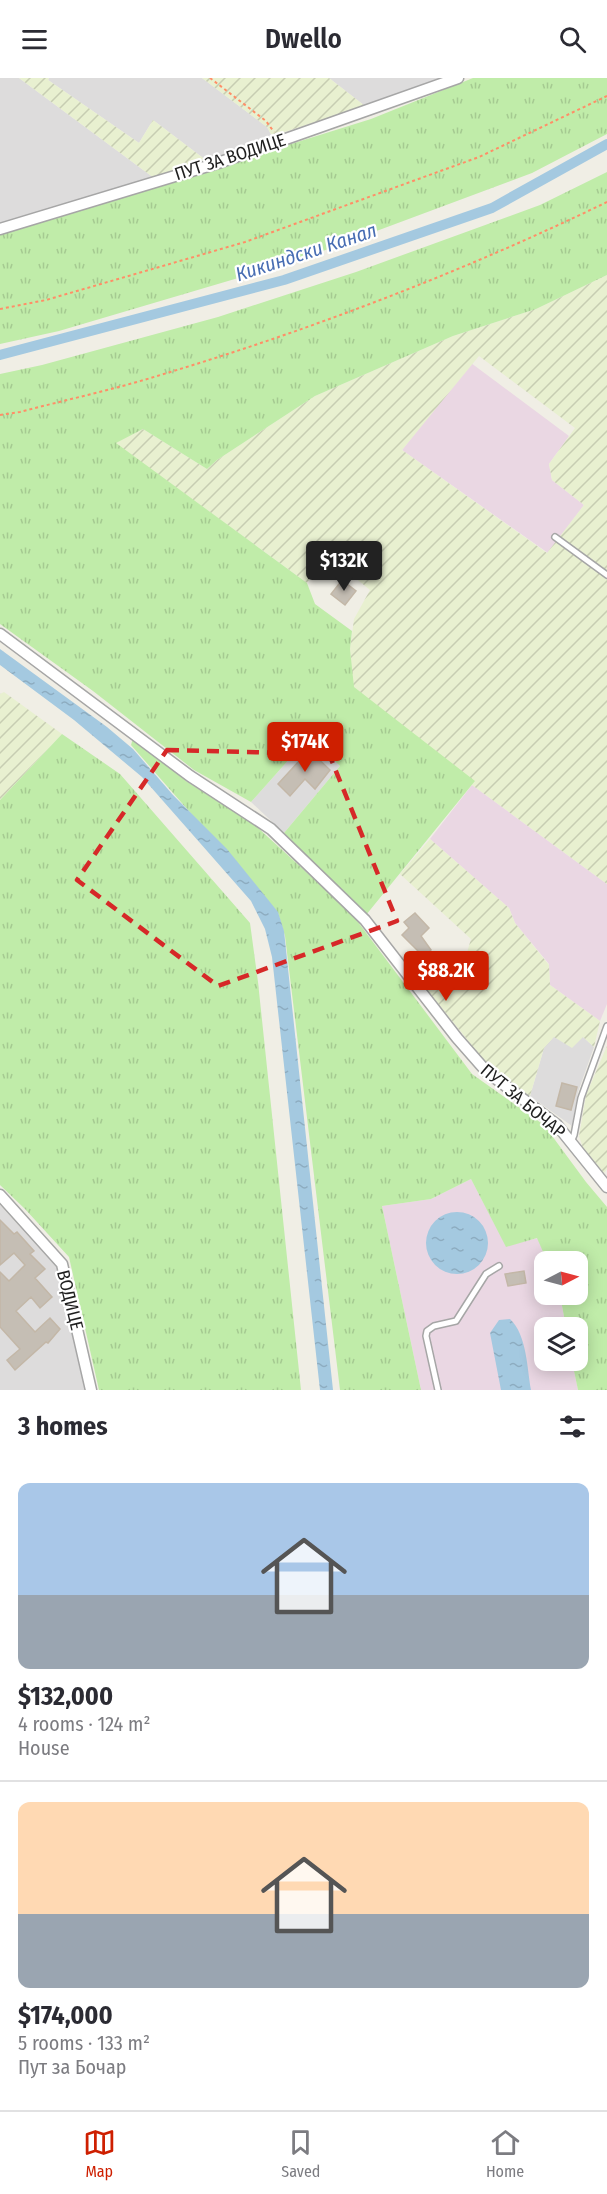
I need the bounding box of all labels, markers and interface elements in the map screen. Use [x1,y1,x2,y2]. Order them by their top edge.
icon: menu [18,23,51,56]
text: Dwello [265,23,342,55]
icon: search [556,23,589,56]
street label: ПУТ ЗА ВОДИЦЕ [172,129,288,185]
water label: Кикиндски Канал [232,218,380,286]
pin: $132K [302,541,386,592]
text: $132K [320,548,368,572]
pin: $174K [263,722,347,773]
text: $174K [281,729,329,753]
pin: $88.2K [397,951,495,1002]
text: $88.2K [418,958,474,982]
street label: ПУТ ЗА БОЧАР [476,1059,570,1143]
north arrow [534,1251,588,1305]
map controls [534,1251,588,1371]
street label: ВОДИЦЕ [52,1268,88,1332]
button: layers [534,1317,588,1371]
icon: filters [556,1410,589,1443]
text: 3 homes [18,1411,108,1442]
icon: home [250,1522,358,1630]
text: $132,000 [18,1681,113,1712]
text: 4 rooms · 124 m² [18,1712,151,1736]
text: House [18,1736,70,1760]
icon: home [250,1841,358,1949]
text: $174,000 [18,2000,113,2031]
text: 5 rooms · 133 m² [18,2031,150,2055]
text: Пут за Бочар [18,2055,126,2079]
tab: Map [83,2126,116,2181]
tab: Saved [281,2126,320,2181]
tab: Home [486,2126,524,2181]

